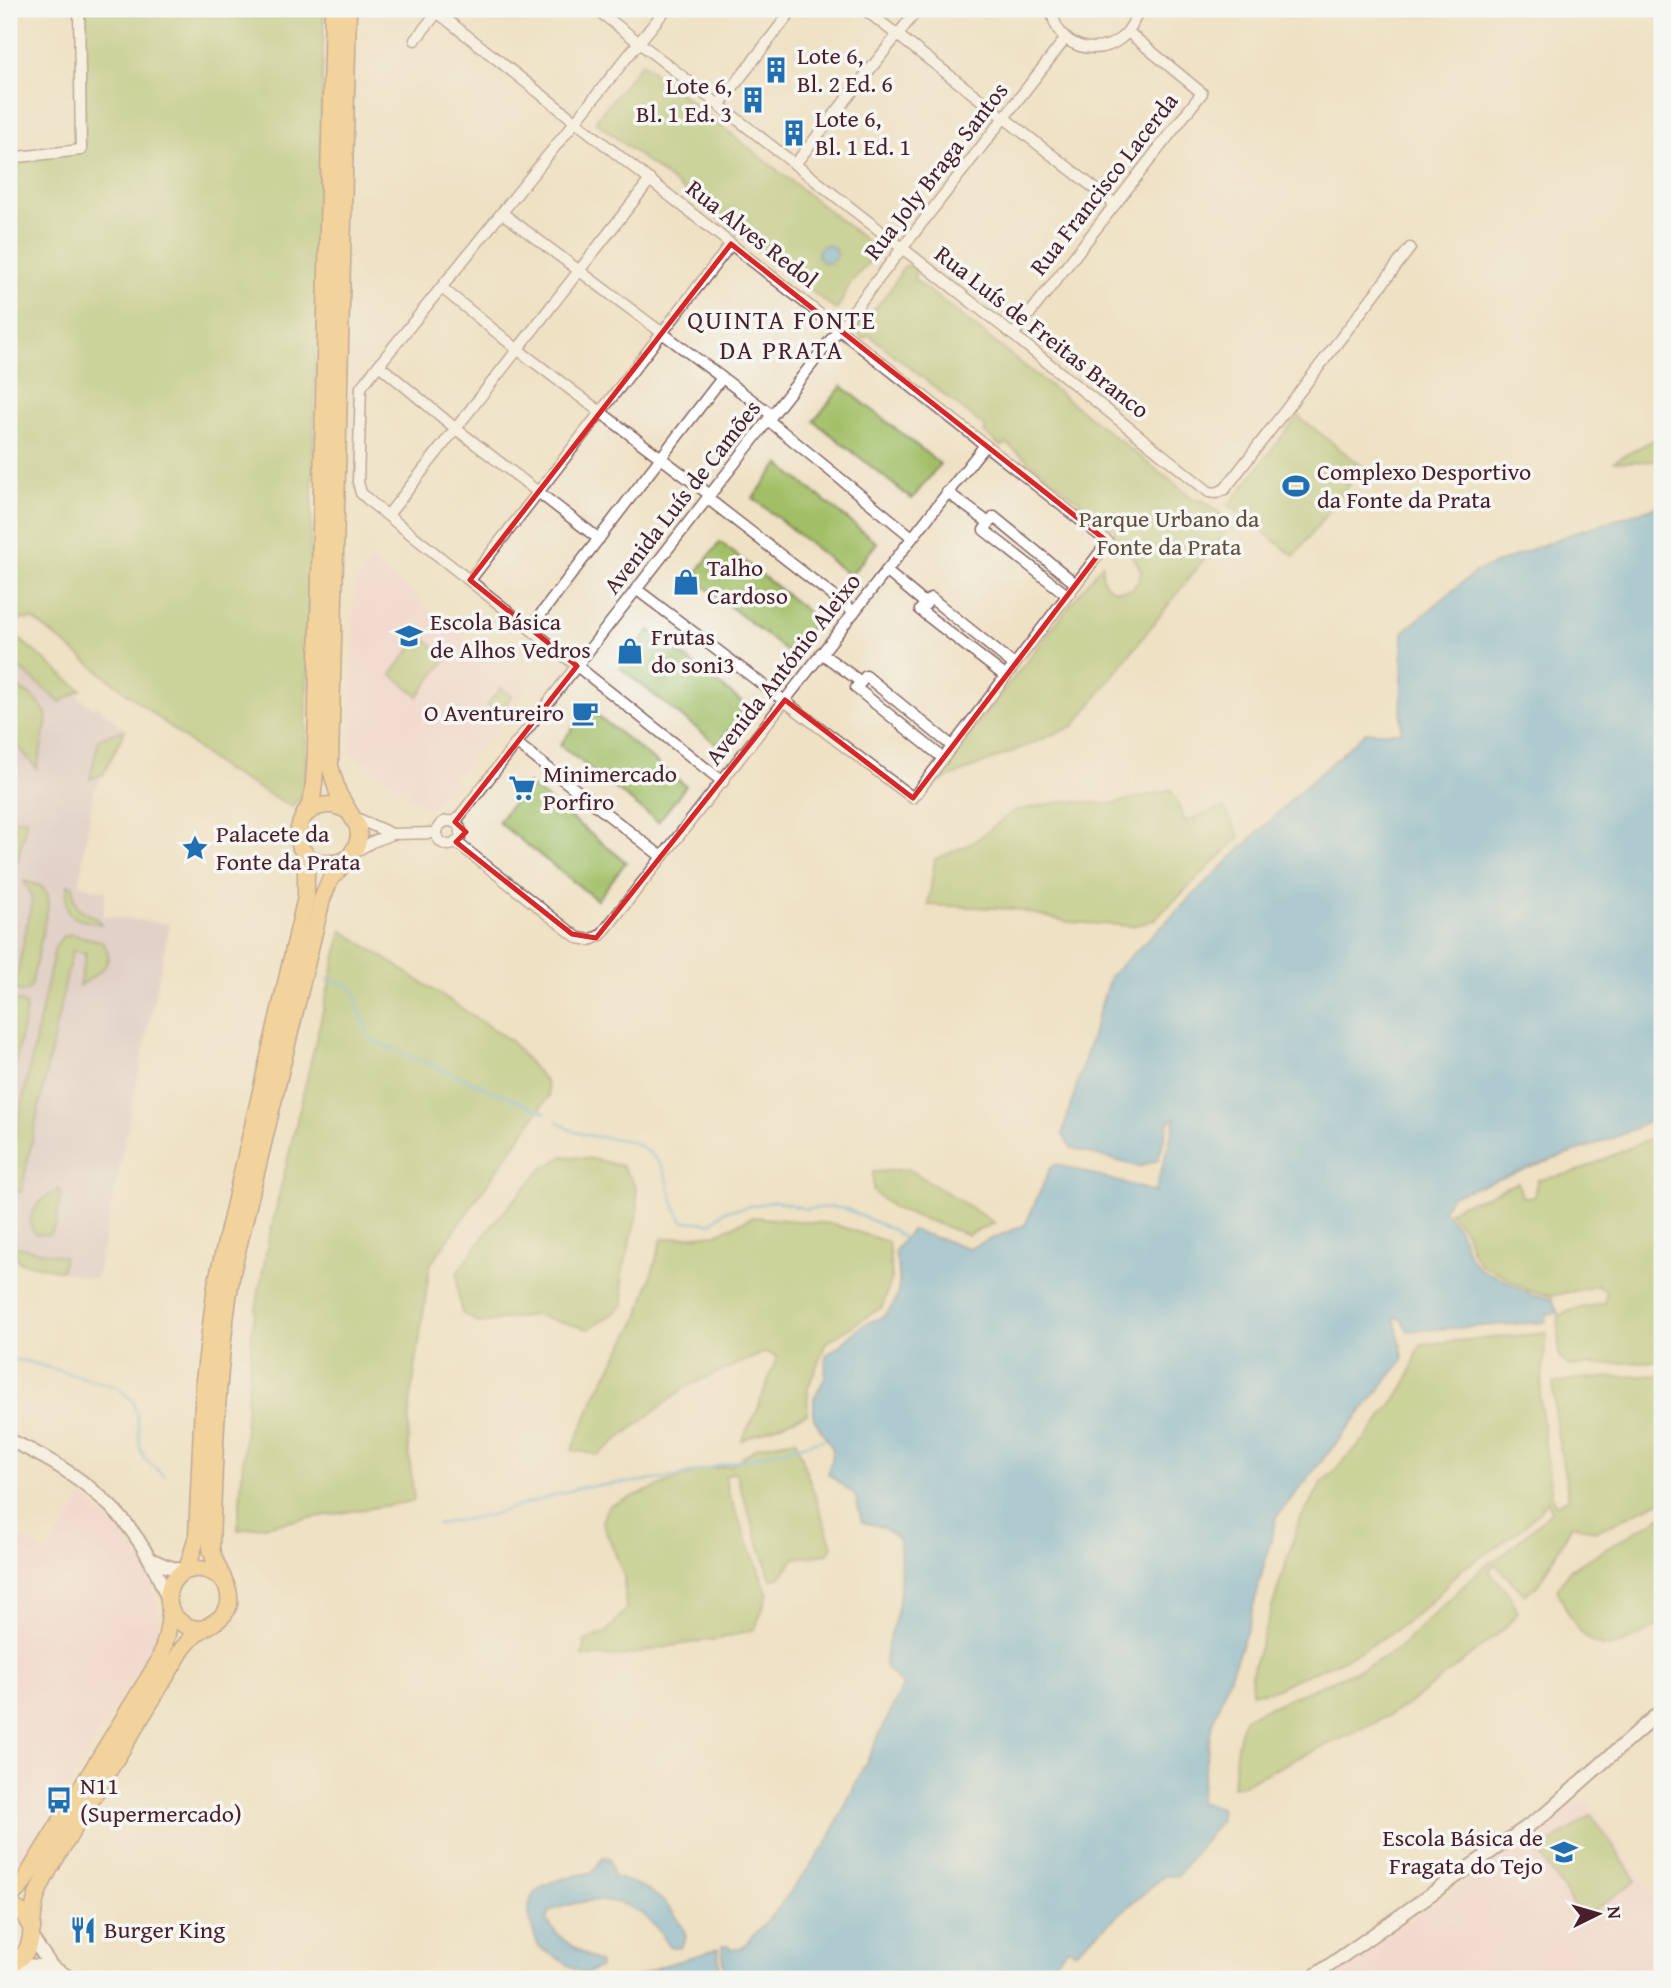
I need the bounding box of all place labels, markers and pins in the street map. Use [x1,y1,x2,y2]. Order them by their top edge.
place label: Lote 6, Bl. 2 Ed. 6 [797,38,893,101]
building icon: Lote 6, Bl. 2 Ed. 6 [761,55,791,85]
place label: Lote 6, Bl. 1 Ed. 3 [636,68,732,131]
building icon: Lote 6, Bl. 1 Ed. 3 [738,85,768,115]
place label: Lote 6, Bl. 1 Ed. 1 [815,101,911,164]
building icon: Lote 6, Bl. 1 Ed. 1 [779,118,809,148]
place label: Complexo Desportivo da Fonte da Prata [1317,454,1531,517]
sports icon: Complexo Desportivo da Fonte da Prata [1281,471,1311,501]
place label: Talho Cardoso [707,550,788,613]
shop icon: Talho Cardoso [671,567,701,597]
place label: Escola Básica de Alhos Vedros [430,604,591,667]
place label: Frutas do soni3 [651,619,735,682]
school or university icon: Escola Básica de Alhos Vedros [394,621,424,651]
shop icon: Frutas do soni3 [615,636,645,666]
place label: O Aventureiro [424,695,564,730]
cafe icon: O Aventureiro [570,698,600,728]
place label: Minimercado Porfiro [543,756,677,819]
supermarket icon: Minimercado Porfiro [507,773,537,803]
place label: Palacete da Fonte da Prata [216,816,361,879]
place icon: Palacete da Fonte da Prata [180,833,210,863]
place label: N11 (Supermercado) [80,1768,242,1831]
bus stop icon: N11 (Supermercado) [44,1785,74,1815]
place label: Escola Básica de Fragata do Tejo [1383,1820,1543,1883]
school or university icon: Escola Básica de Fragata do Tejo [1549,1837,1579,1867]
place label: Burger King [104,1912,225,1947]
restaurant icon: Burger King [68,1915,98,1945]

